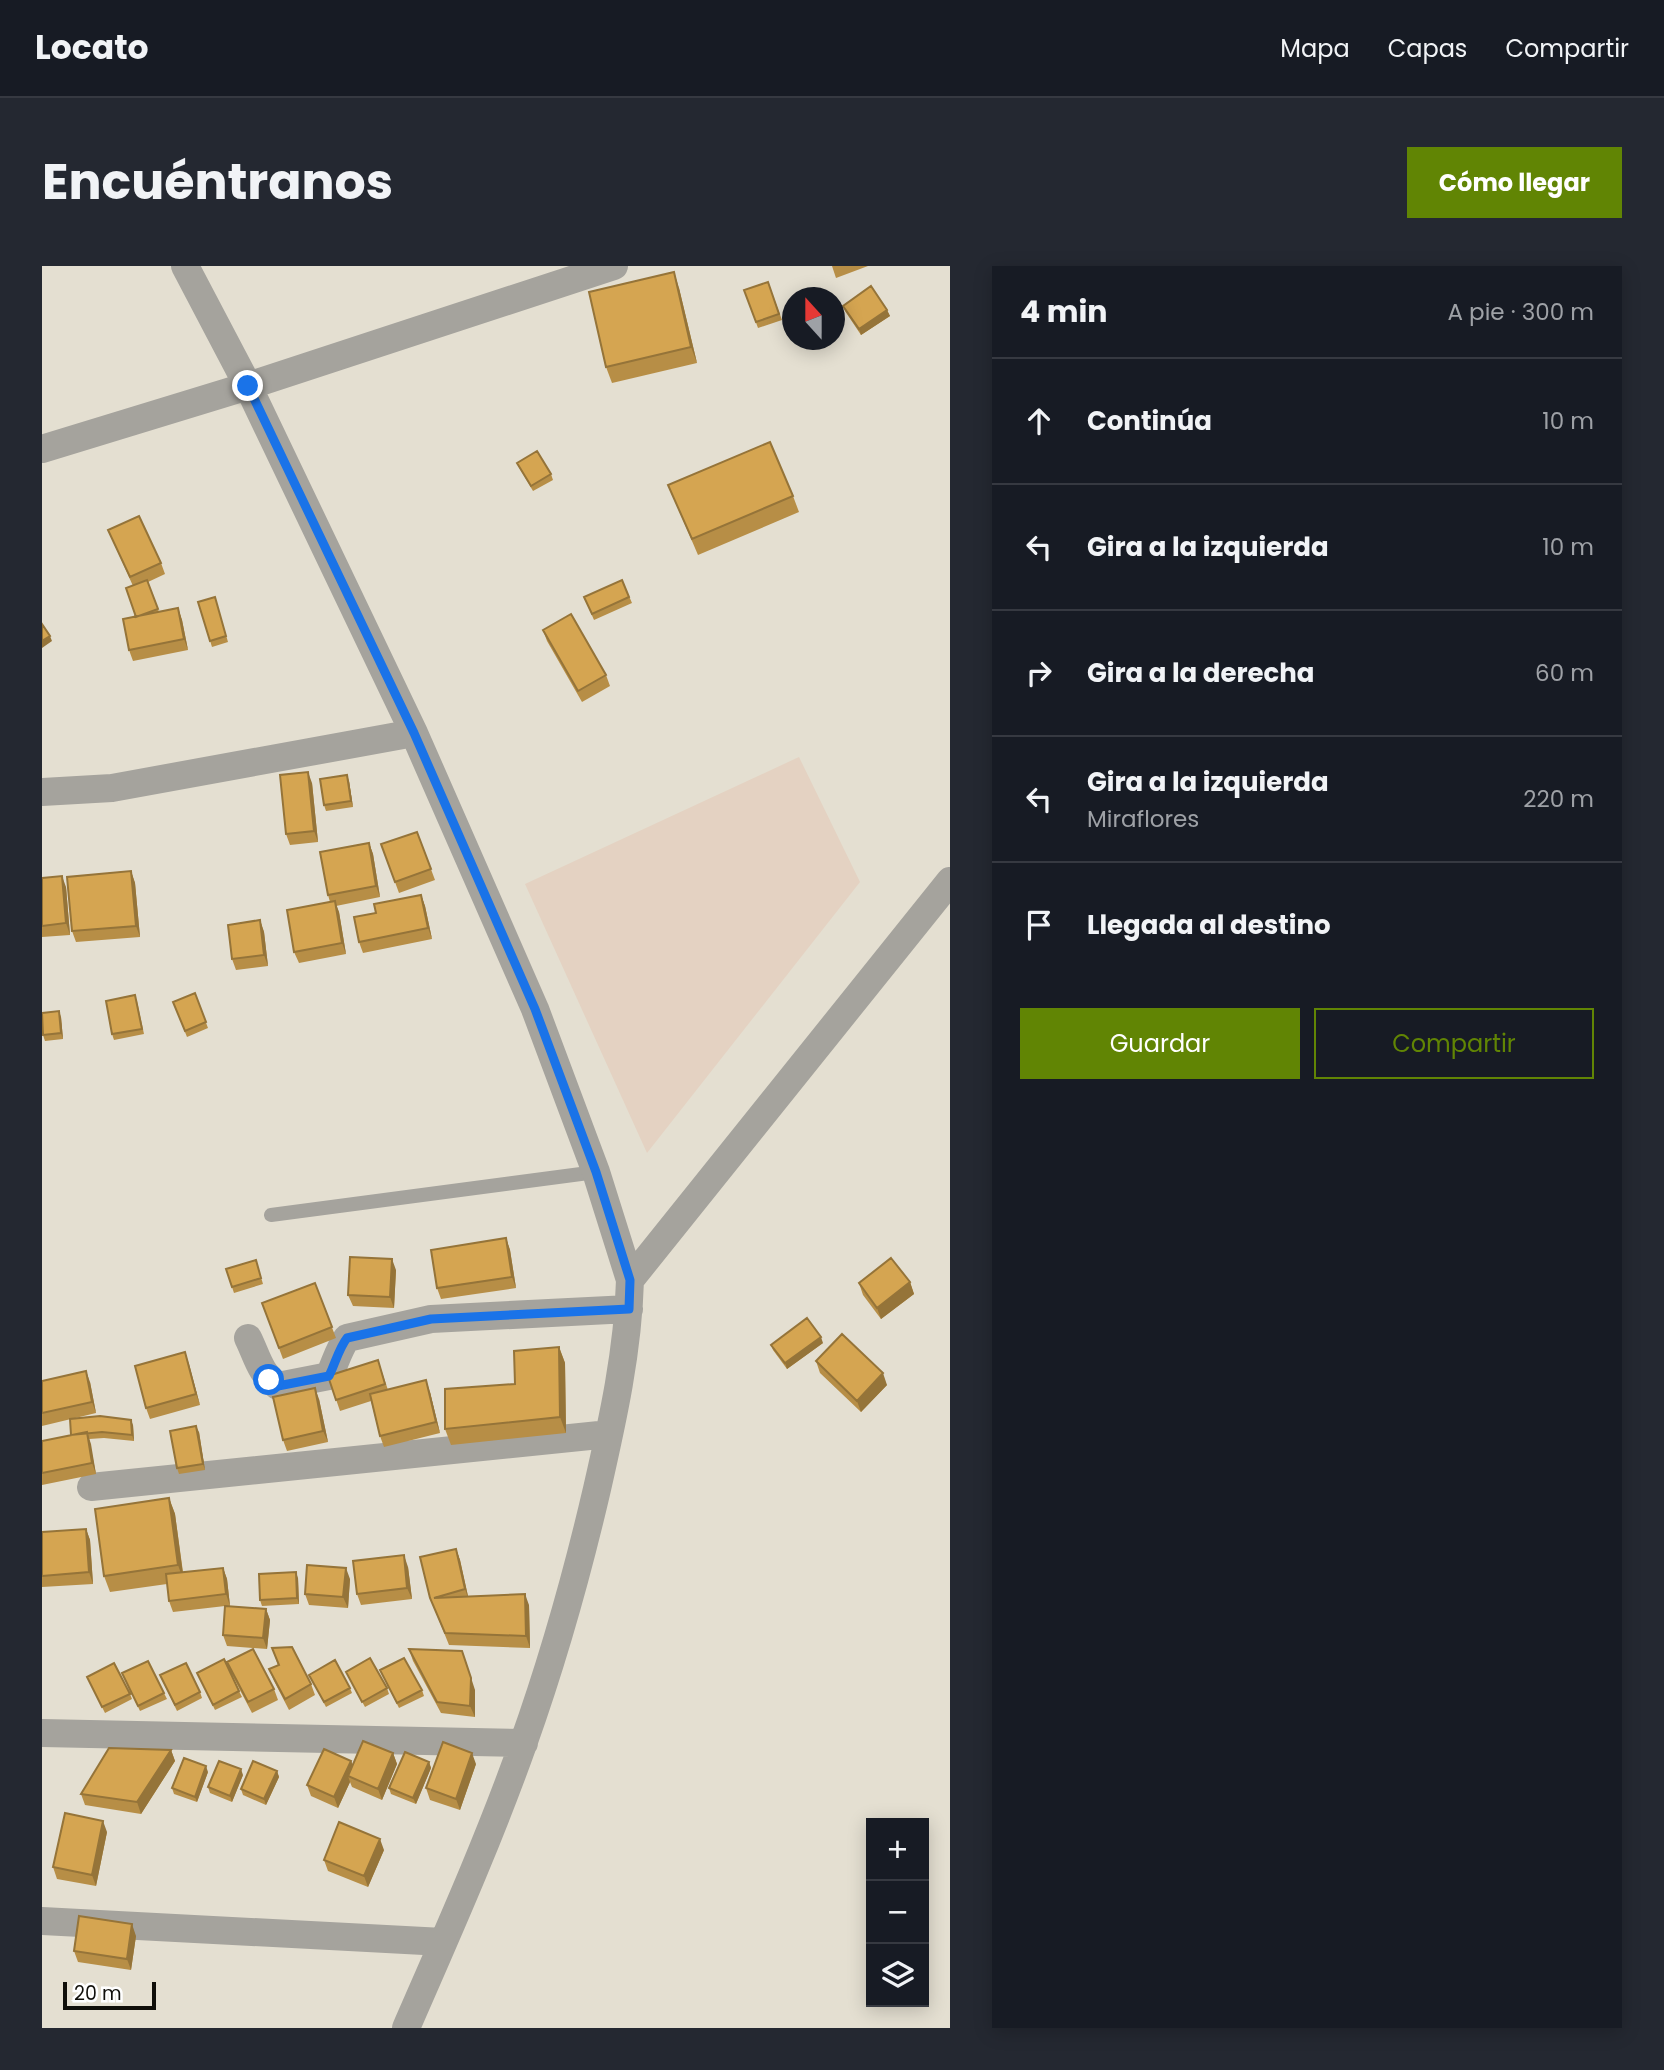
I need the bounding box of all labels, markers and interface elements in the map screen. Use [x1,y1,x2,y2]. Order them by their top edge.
text: Locato [35,24,149,71]
text: Mapa [1280,32,1350,65]
text: Capas [1388,32,1467,65]
text: Compartir [1505,32,1629,65]
button: Cómo llegar [1407,147,1622,218]
text: Encuéntranos [42,148,393,216]
north arrow [782,287,845,350]
text: 4 min [1020,290,1108,333]
text: A pie · 300 m [1447,296,1594,328]
route end [232,370,263,401]
icon: ahead [1020,402,1058,440]
text: Continúa [1087,403,1212,439]
text: 10 m [1542,405,1594,437]
icon: left [1020,528,1058,566]
text: Gira a la izquierda [1087,529,1329,565]
text: 10 m [1542,531,1594,563]
icon: right [1020,654,1058,692]
text: Gira a la derecha [1087,655,1315,691]
text: 60 m [1535,657,1594,689]
text: Gira a la izquierda [1087,764,1329,800]
icon: left [1020,780,1058,818]
text: 220 m [1523,783,1594,815]
text: Miraflores [1087,803,1199,835]
icon: arrive [1020,906,1058,944]
text: Llegada al destino [1087,907,1331,943]
button: Guardar [1020,1008,1300,1079]
button: Compartir [1314,1008,1594,1079]
route start [253,1364,284,1395]
map controls [866,1818,929,2007]
button: + [866,1818,929,1881]
button: − [866,1881,929,1944]
button: layers [866,1944,929,2007]
scale bar [63,1979,156,2011]
text: 20 m [74,1980,122,2007]

